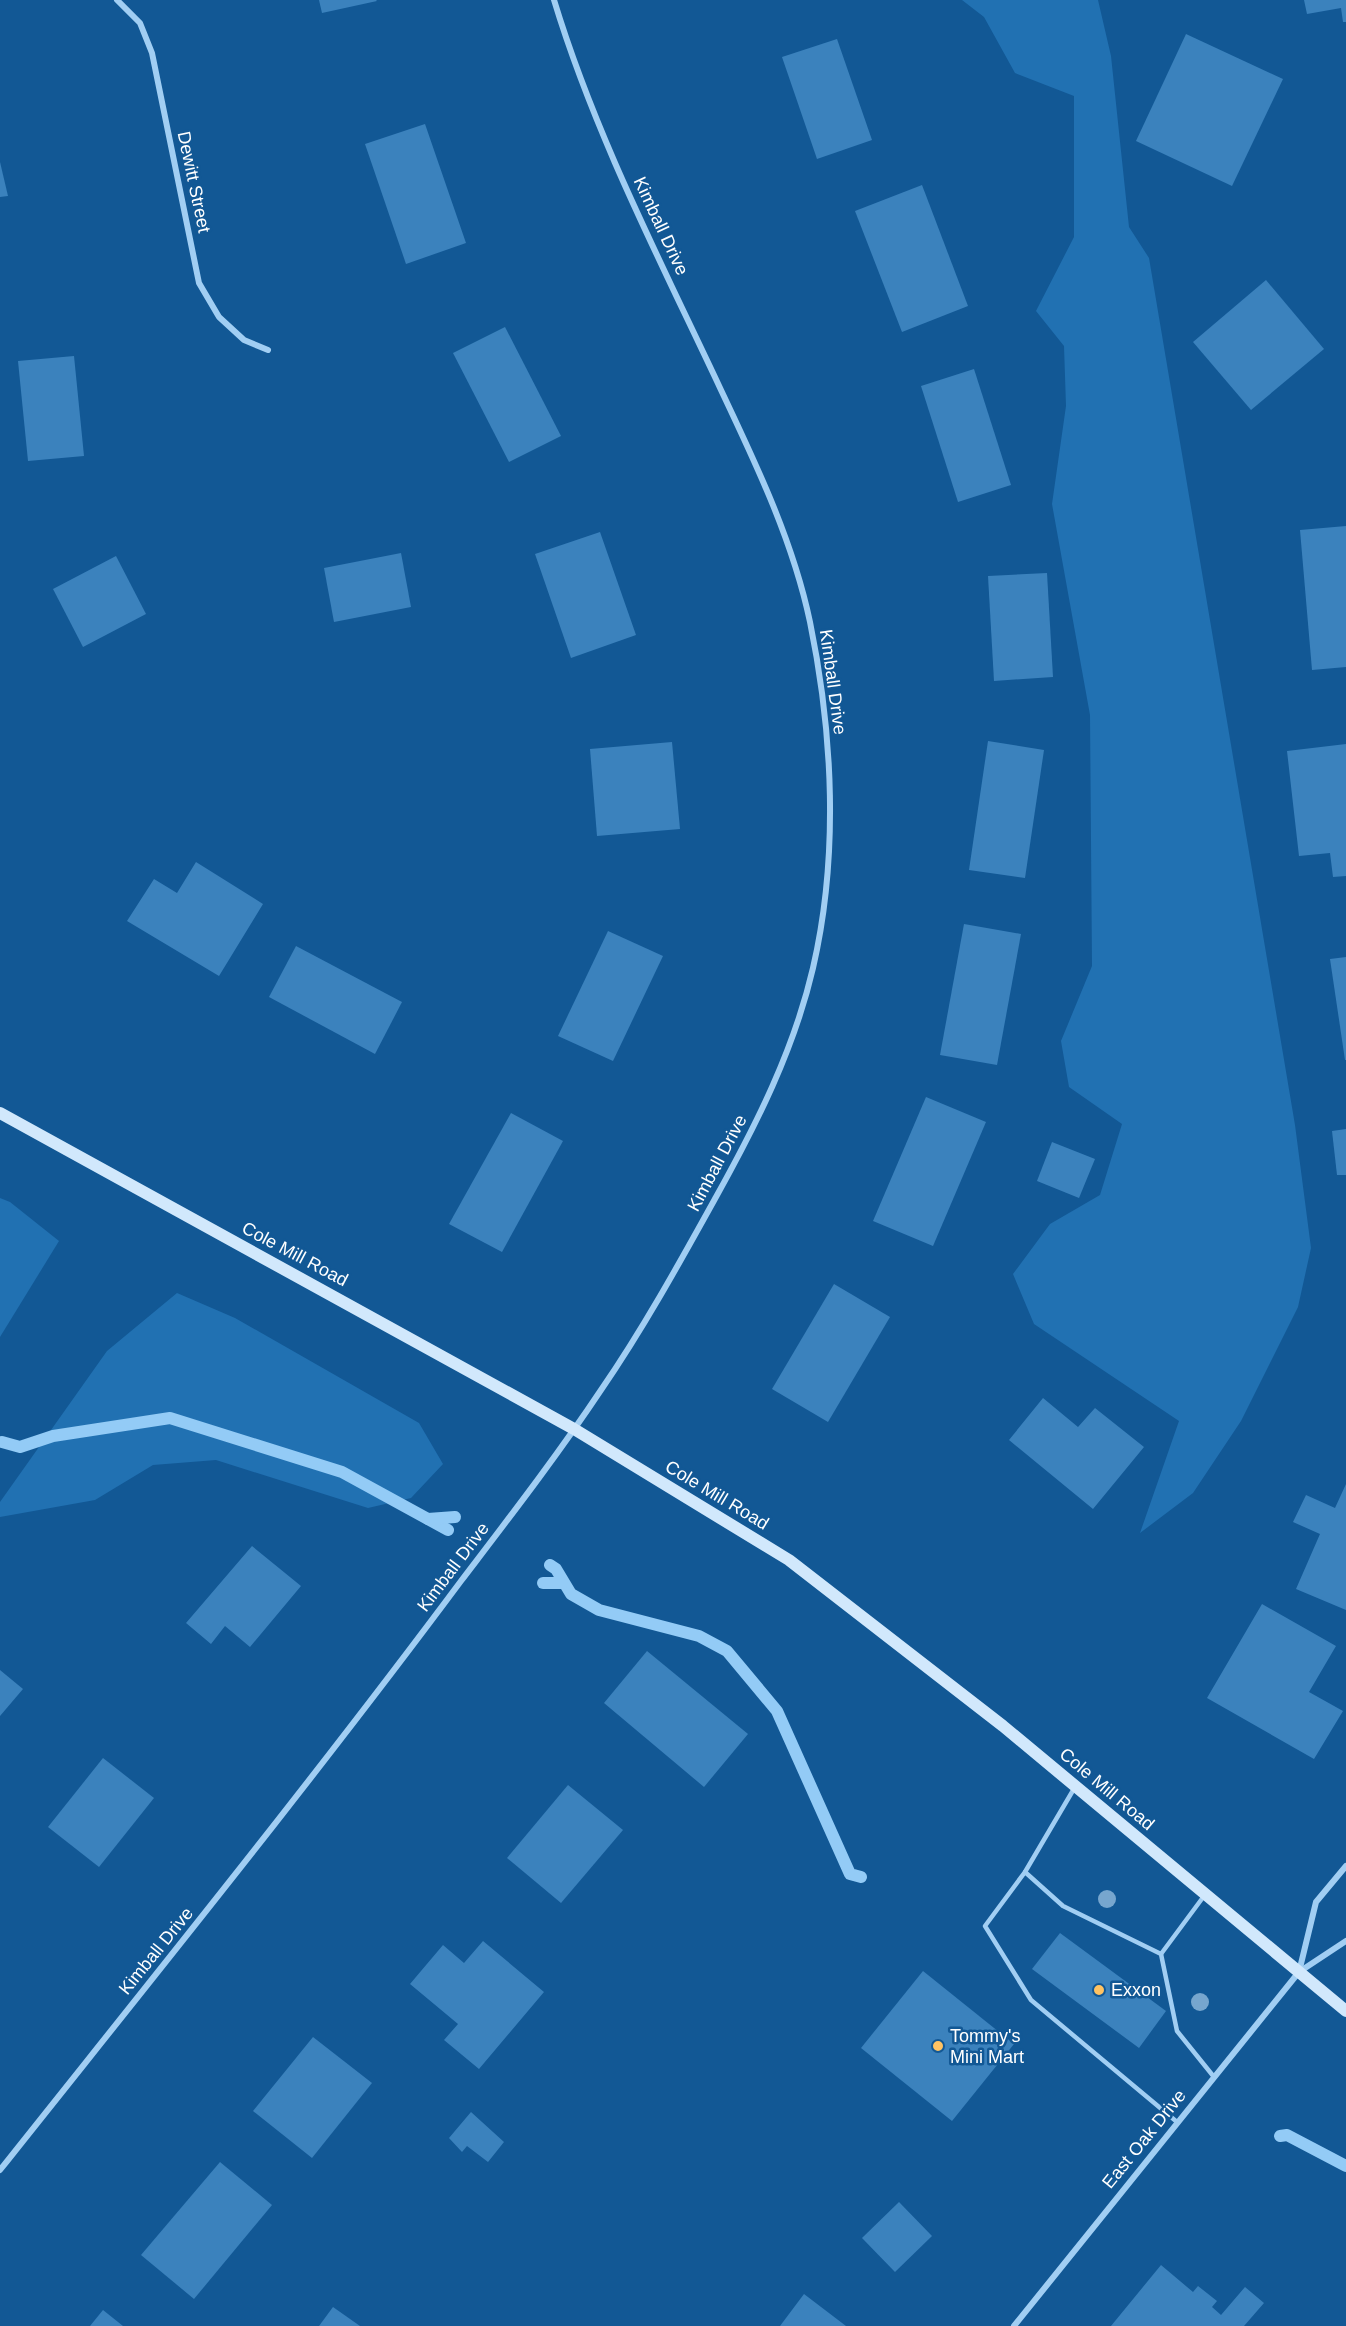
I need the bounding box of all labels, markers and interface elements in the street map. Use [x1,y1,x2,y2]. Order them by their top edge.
street label: Dewitt Street [174,130,214,234]
street label: Kimball Drive [630,174,692,278]
street label: Kimball Drive [816,628,850,736]
street label: Kimball Drive [683,1111,751,1215]
street label: Cole Mill Road [239,1218,351,1290]
street label: Cole Mill Road [662,1456,772,1534]
street label: Kimball Drive [413,1519,493,1615]
street label: Cole Mill Road [1056,1744,1158,1834]
street label: Kimball Drive [115,1904,197,1998]
place label: Exxon [1111,1980,1161,2000]
marker: Exxon [1092,1983,1106,1997]
place label: Tommy's Mini Mart [950,2026,1024,2067]
marker: Tommy's Mini Mart [931,2039,945,2053]
street label: East Oak Drive [1098,2086,1190,2192]

